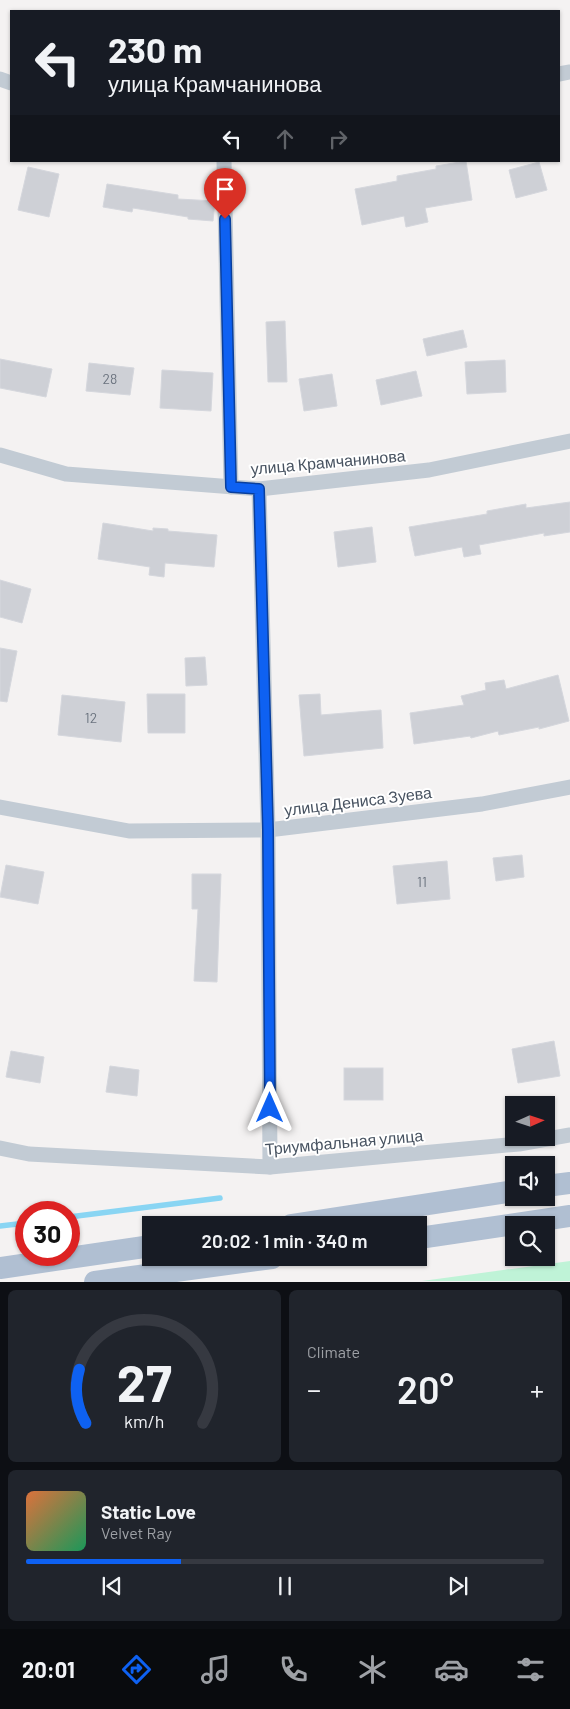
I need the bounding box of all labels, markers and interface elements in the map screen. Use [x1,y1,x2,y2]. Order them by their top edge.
text: 230 m [108,28,202,70]
icon: left [25,30,90,95]
text: улица Крамчанинова [108,70,322,96]
icon: left [218,125,246,153]
icon: ahead [271,125,299,153]
icon: right [324,125,352,153]
pin [204,168,246,219]
icon: arrive [211,175,239,203]
house number: 28 [103,370,117,387]
street label: улица Крамчанинова [250,445,406,478]
house number: 12 [85,709,97,726]
street label: улица Дениса Зуева [283,782,433,819]
house number: 11 [417,873,427,890]
position arrow [243,1081,295,1133]
north arrow [505,1096,555,1146]
map controls [505,1096,555,1266]
street label: Триумфальная улица [264,1125,424,1158]
button: sound [505,1156,555,1206]
speed limit sign: 30 [15,1201,80,1266]
button: search [505,1216,555,1266]
text: 20:02 · 1 min · 340 m [201,1229,368,1252]
text: Climate [307,1342,360,1361]
text: 27 [117,1350,172,1412]
text: 20° [397,1366,454,1412]
text: − [307,1372,321,1406]
text: + [530,1372,544,1406]
text: km/h [124,1410,165,1432]
text: Static Love [101,1500,196,1523]
text: Velvet Ray [101,1523,172,1542]
icon: previous [98,1572,126,1600]
icon: pause [271,1572,299,1600]
icon: next [444,1572,472,1600]
icon: directions [119,1652,154,1687]
icon: music [198,1652,233,1687]
icon: phone [276,1652,311,1687]
icon: climate [355,1652,390,1687]
icon: car [434,1652,469,1687]
icon: filters [513,1652,548,1687]
text: 20:01 [22,1656,75,1682]

